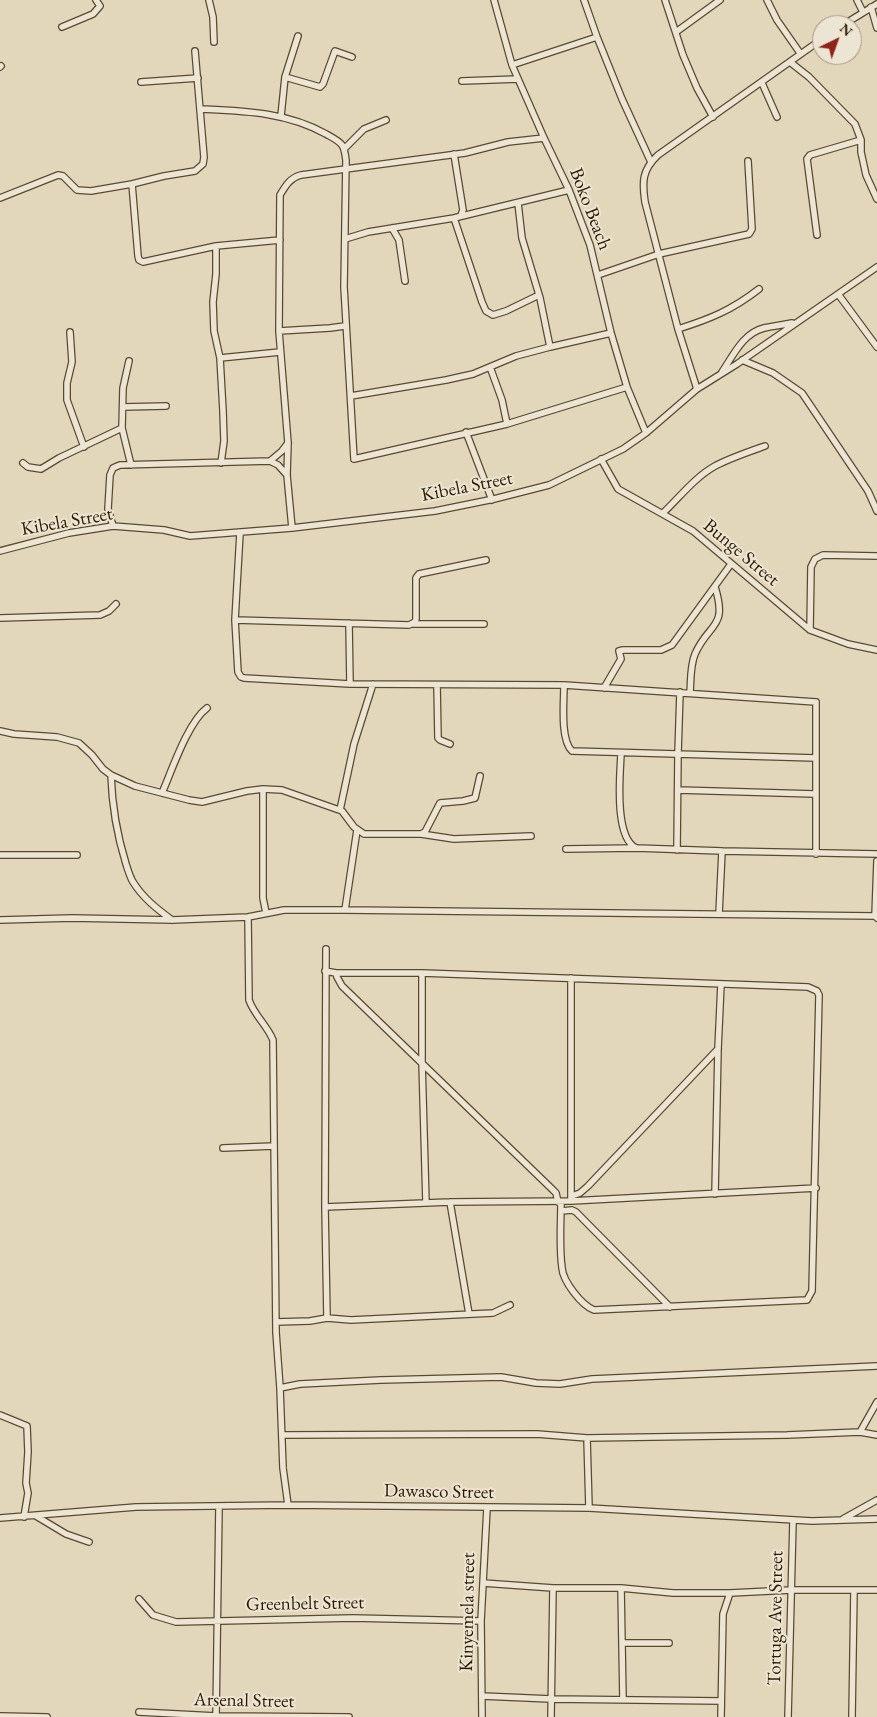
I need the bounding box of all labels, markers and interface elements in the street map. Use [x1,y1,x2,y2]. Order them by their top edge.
north arrow [812,15,862,65]
text: N [836,19,857,40]
street label: Boko Beach [564,165,616,253]
street label: Kibela Street [419,467,515,507]
street label: Kibela Street [19,503,115,541]
street label: Bunge Street [698,515,784,591]
street label: Dawasco Street [384,1480,494,1504]
street label: Tortuga Ave Street [763,1550,789,1686]
street label: Kinyemela street [456,1552,480,1672]
street label: Greenbelt Street [246,1592,364,1616]
street label: Arsenal Street [193,1689,295,1713]

